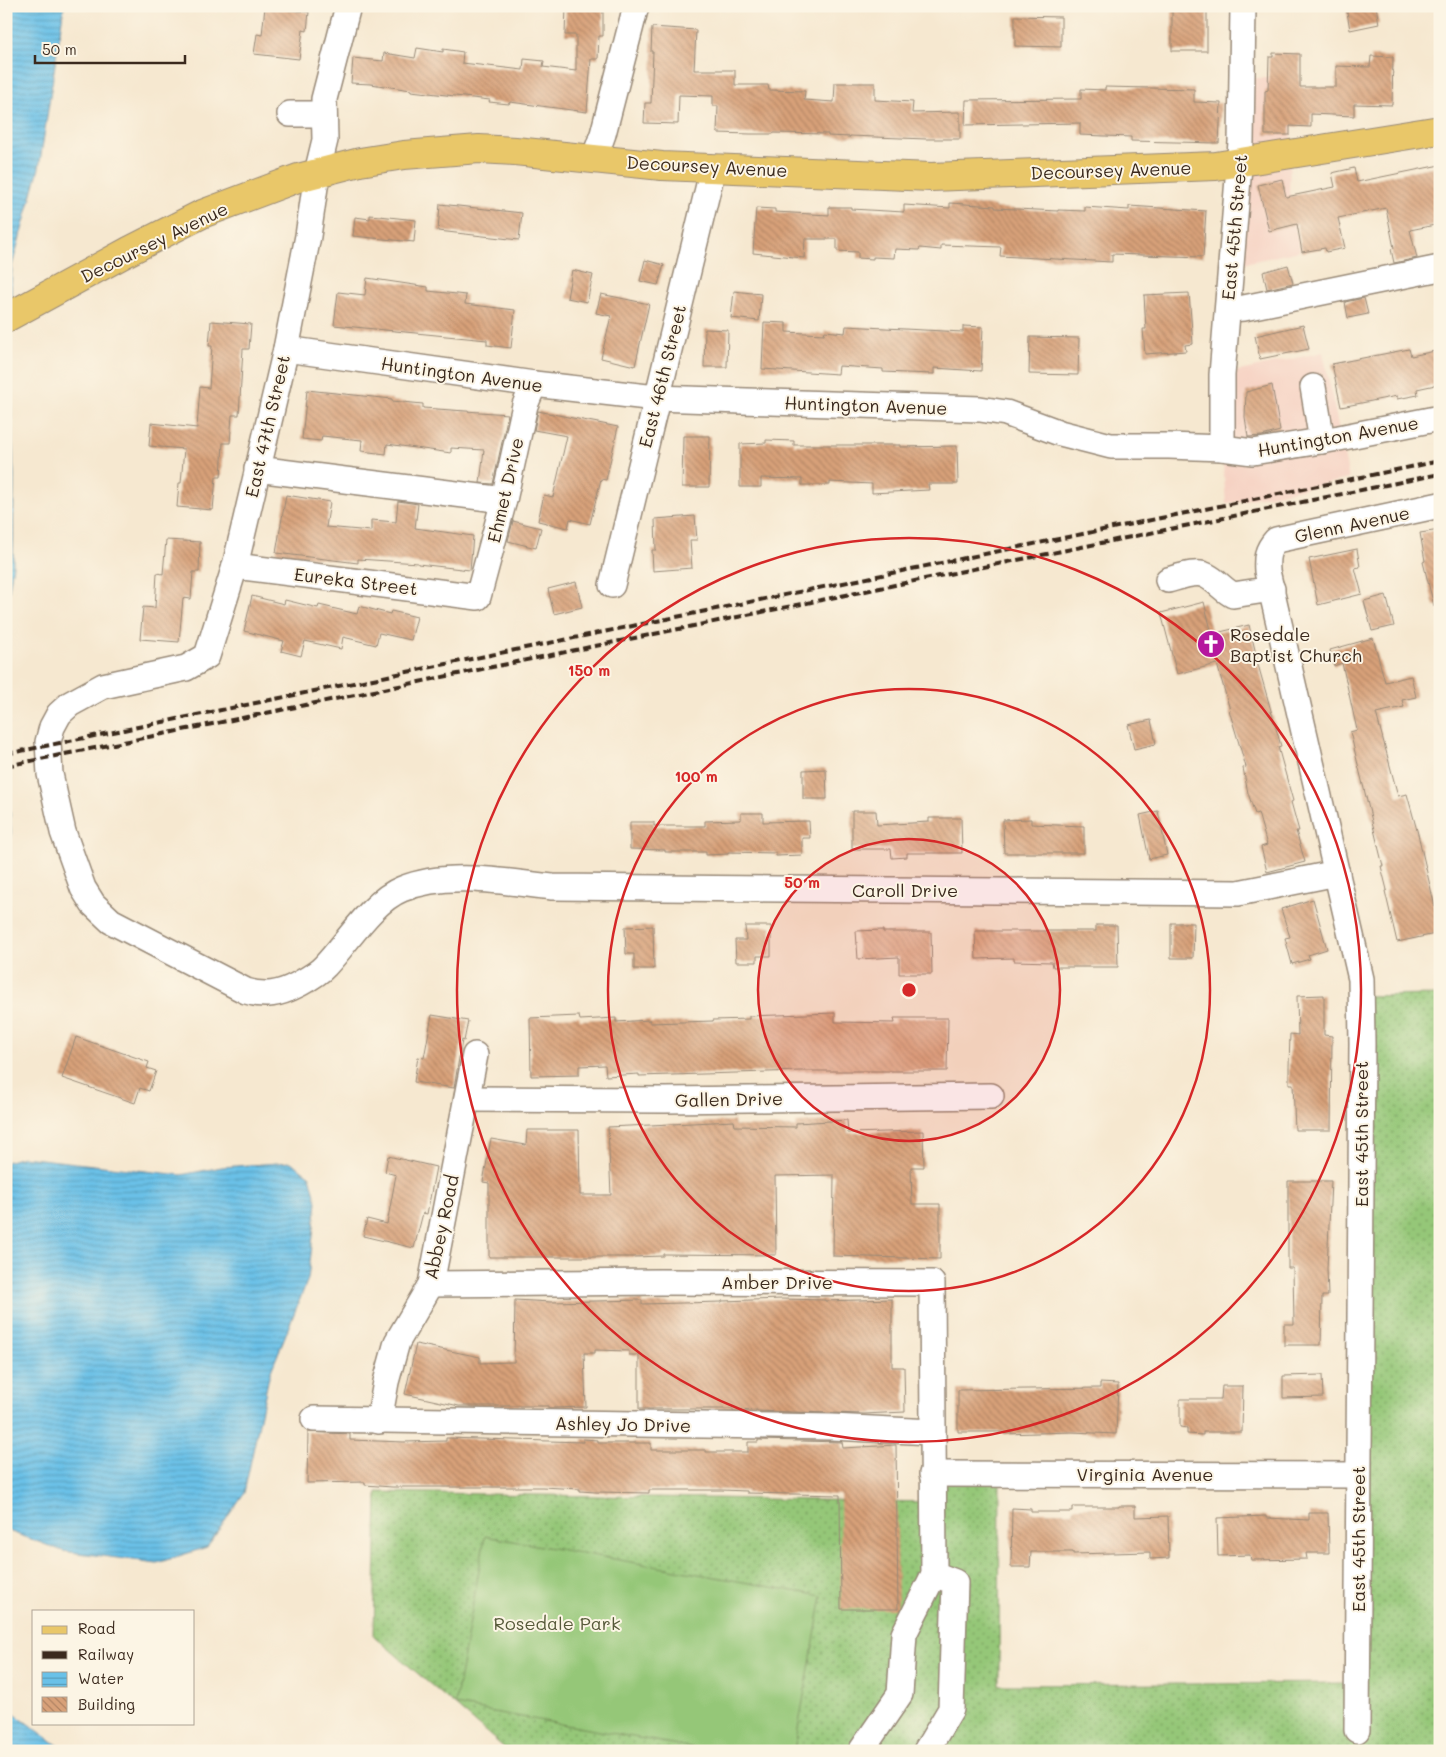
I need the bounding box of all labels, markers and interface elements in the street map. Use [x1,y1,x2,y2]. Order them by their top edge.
scale bar [35,32,185,64]
text: 50 m [42,39,77,59]
street label: Decoursey Avenue [626,150,788,182]
street label: East 45th Street [1216,153,1252,301]
street label: Decoursey Avenue [1030,155,1192,185]
street label: Decoursey Avenue [76,196,232,288]
street label: East 46th Street [633,302,691,450]
street label: Huntington Avenue [380,351,544,397]
street label: East 47th Street [239,352,295,500]
street label: Huntington Avenue [784,390,948,420]
street label: Huntington Avenue [1256,410,1420,462]
street label: Ehmet Drive [481,435,529,545]
street label: Glenn Avenue [1292,500,1412,548]
street label: Eureka Street [293,562,419,600]
place label: Rosedale Baptist Church [1230,622,1362,667]
church icon: Rosedale Baptist Church [1196,629,1226,659]
text: 150 m [568,660,610,680]
text: 100 m [674,766,718,786]
text: 50 m [784,872,820,892]
street label: Caroll Drive [852,878,958,902]
centre of rings [900,981,918,999]
street label: East 45th Street [1349,1061,1373,1207]
street label: Gallen Drive [675,1086,783,1112]
street label: Abbey Road [418,1172,464,1282]
street label: Amber Drive [721,1270,833,1294]
street label: Ashley Jo Drive [555,1411,691,1437]
street label: Virginia Avenue [1077,1462,1213,1486]
street label: East 45th Street [1346,1466,1370,1612]
legend [32,1610,195,1724]
park label: Rosedale Park [494,1611,620,1635]
text: Road [78,1618,115,1638]
text: Railway [78,1644,134,1664]
text: Water [78,1668,124,1688]
text: Building [78,1694,135,1714]

